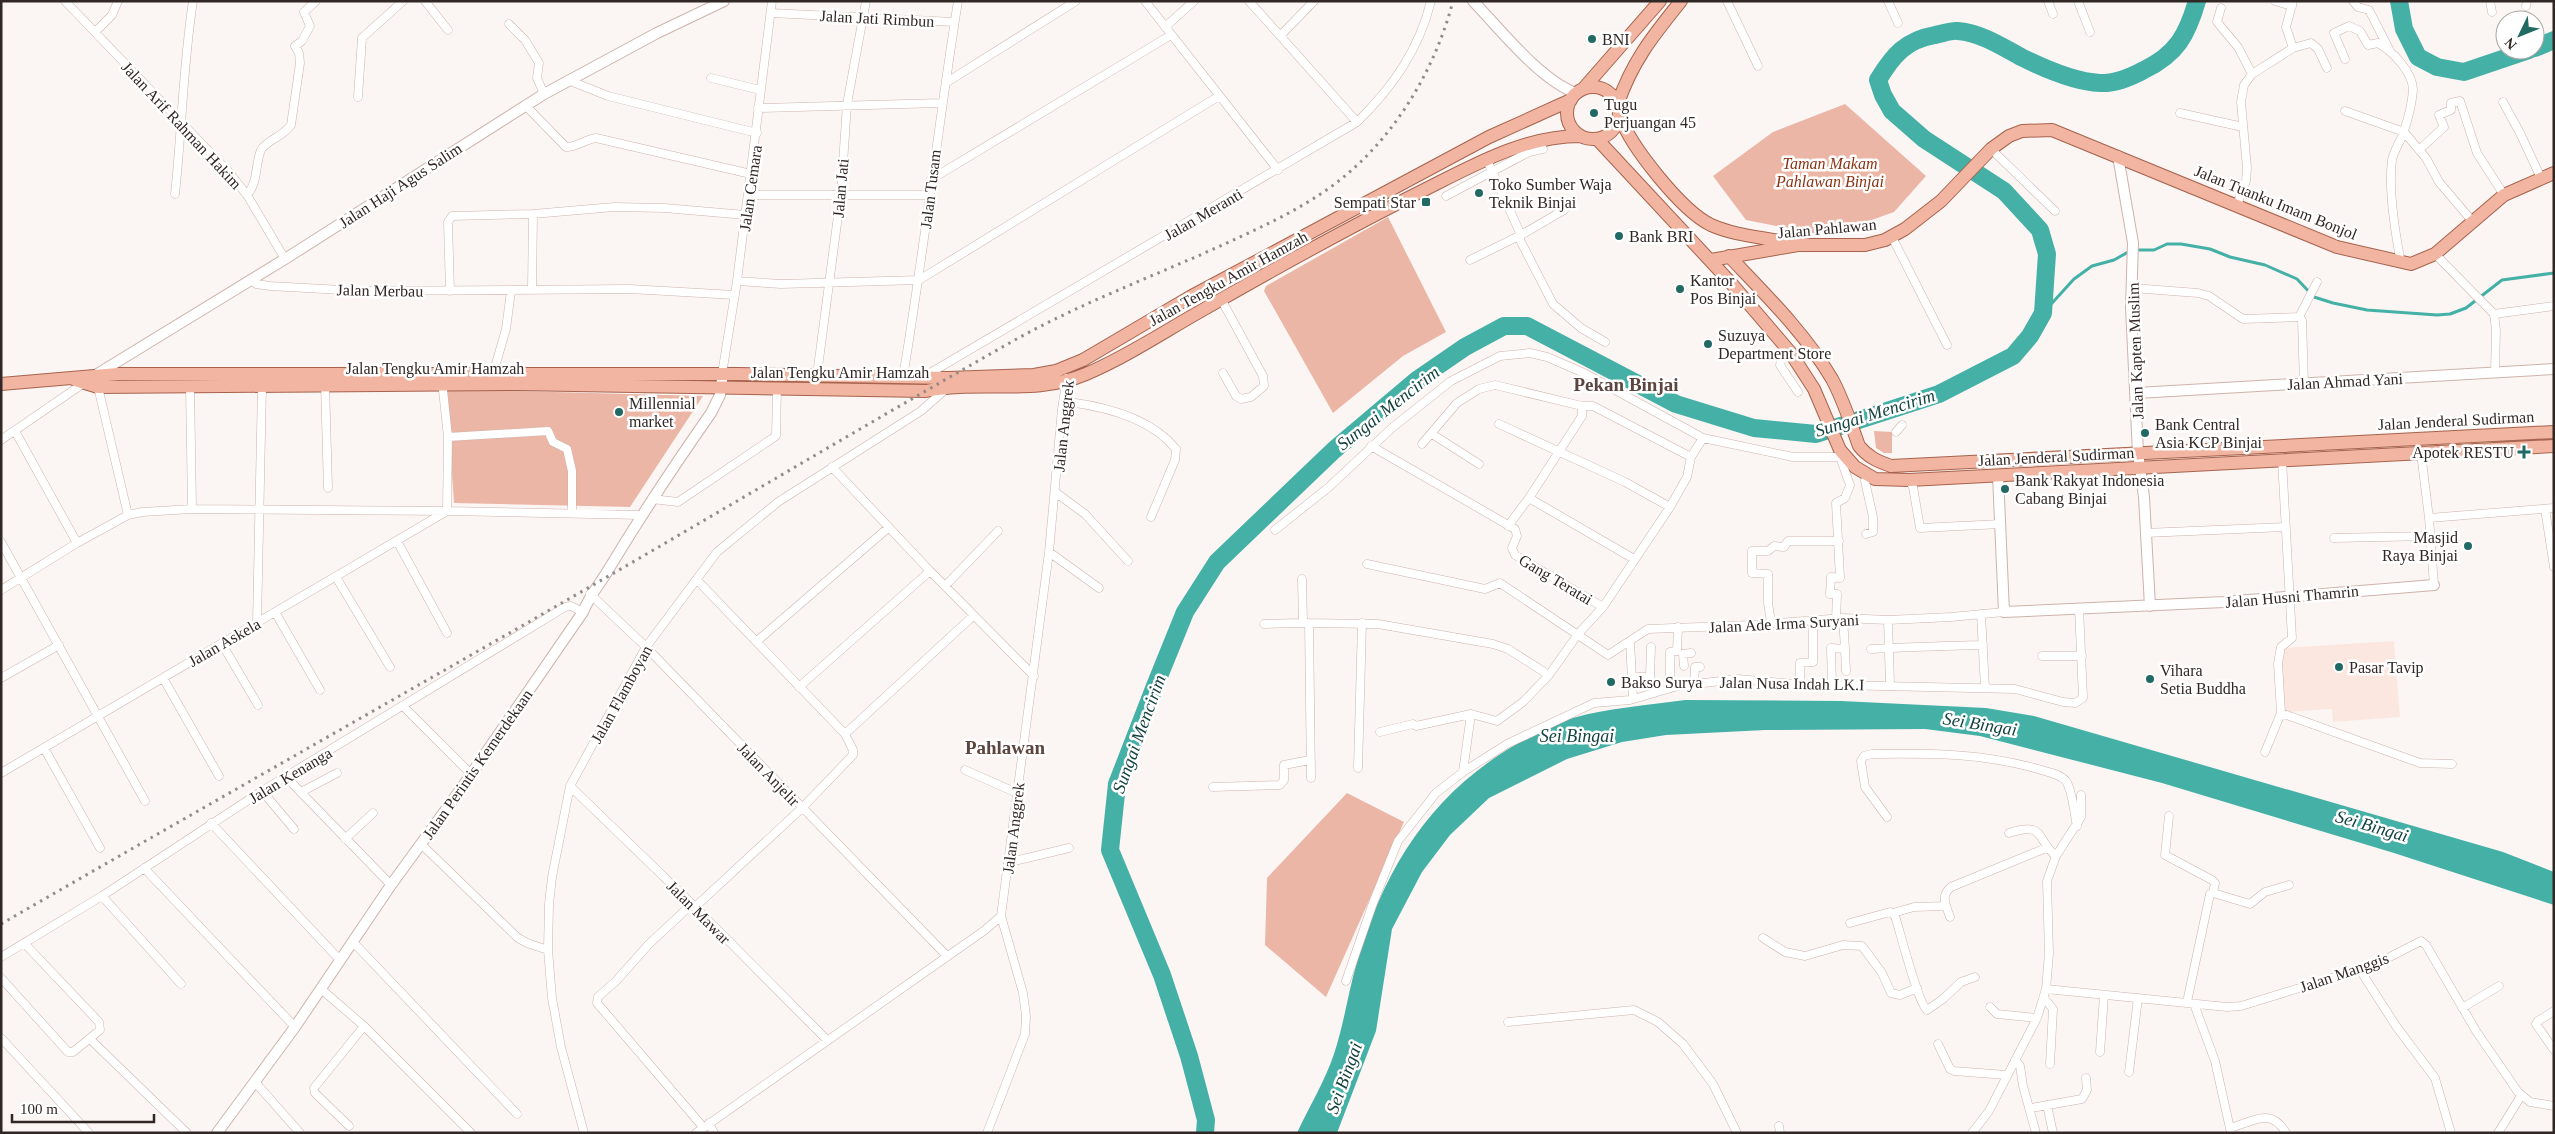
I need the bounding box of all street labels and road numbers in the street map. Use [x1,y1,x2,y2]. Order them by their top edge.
street label: Jalan Jati Rimbun [819,7,935,30]
street label: Jalan Arif Rahman Hakim [118,58,245,193]
street label: Jalan Haji Agus Salim [336,139,466,232]
street label: Jalan Cemara [736,144,765,232]
street label: Jalan Tusam [917,148,944,230]
street label: Jalan Jati [829,157,852,218]
street label: Jalan Tuanku Imam Bonjol [2192,162,2360,244]
street label: Jalan Meranti [1161,185,1246,244]
street label: Jalan Pahlawan [1777,216,1877,241]
street label: Jalan Tengku Amir Hamzah [1146,228,1311,330]
street label: Jalan Merbau [337,281,423,300]
street label: Jalan Kapten Muslim [2125,282,2147,420]
street label: Jalan Tengku Amir Hamzah [346,360,524,378]
street label: Jalan Tengku Amir Hamzah [751,364,929,382]
street label: Jalan Ahmad Yani [2287,370,2404,393]
street label: Jalan Anggrek [1050,379,1078,473]
street label: Jalan Jenderal Sudirman [2377,408,2535,433]
street label: Jalan Jenderal Sudirman [1977,444,2135,469]
street label: Gang Teratai [1515,551,1596,609]
street label: Jalan Husni Thamrin [2225,582,2359,611]
street label: Jalan Ade Irma Suryani [1708,611,1860,637]
street label: Jalan Askela [185,615,263,670]
street label: Jalan Flamboyan [588,643,656,746]
street label: Jalan Nusa Indah LK.I [1719,674,1865,693]
street label: Jalan Perintis Kemerdekaan [419,686,536,842]
street label: Jalan Anjelir [734,739,803,811]
street label: Jalan Kenanga [246,744,335,808]
street label: Jalan Anggrek [999,781,1029,875]
street label: Jalan Mawar [664,877,734,948]
street label: Jalan Manggis [2297,949,2391,997]

